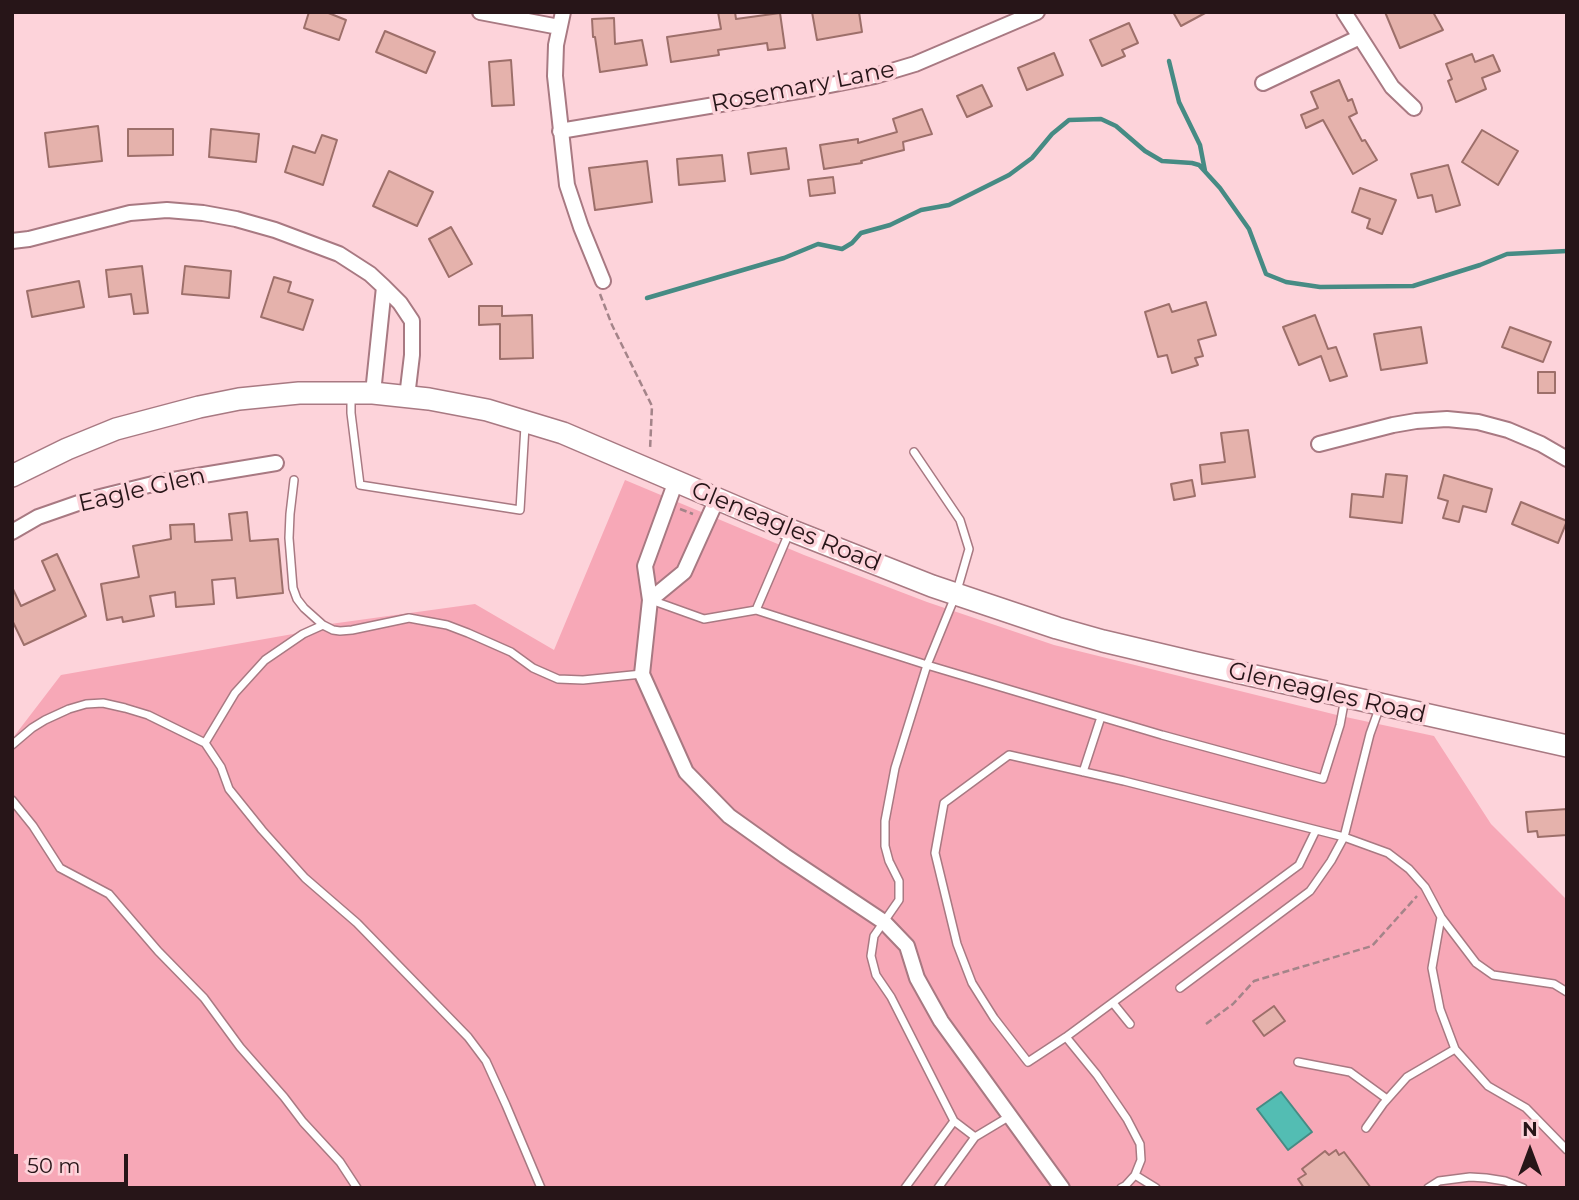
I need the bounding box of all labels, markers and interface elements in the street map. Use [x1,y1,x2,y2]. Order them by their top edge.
street label: Rosemary Lane [709,55,897,119]
street label: Eagle Glen [76,461,208,519]
street label: Gleneagles Road [687,476,885,578]
street label: Gleneagles Road [1225,656,1429,730]
north arrow [1495,1116,1565,1186]
text: N [1522,1118,1538,1141]
scale bar [18,1140,131,1184]
text: 50 m [27,1153,81,1178]

